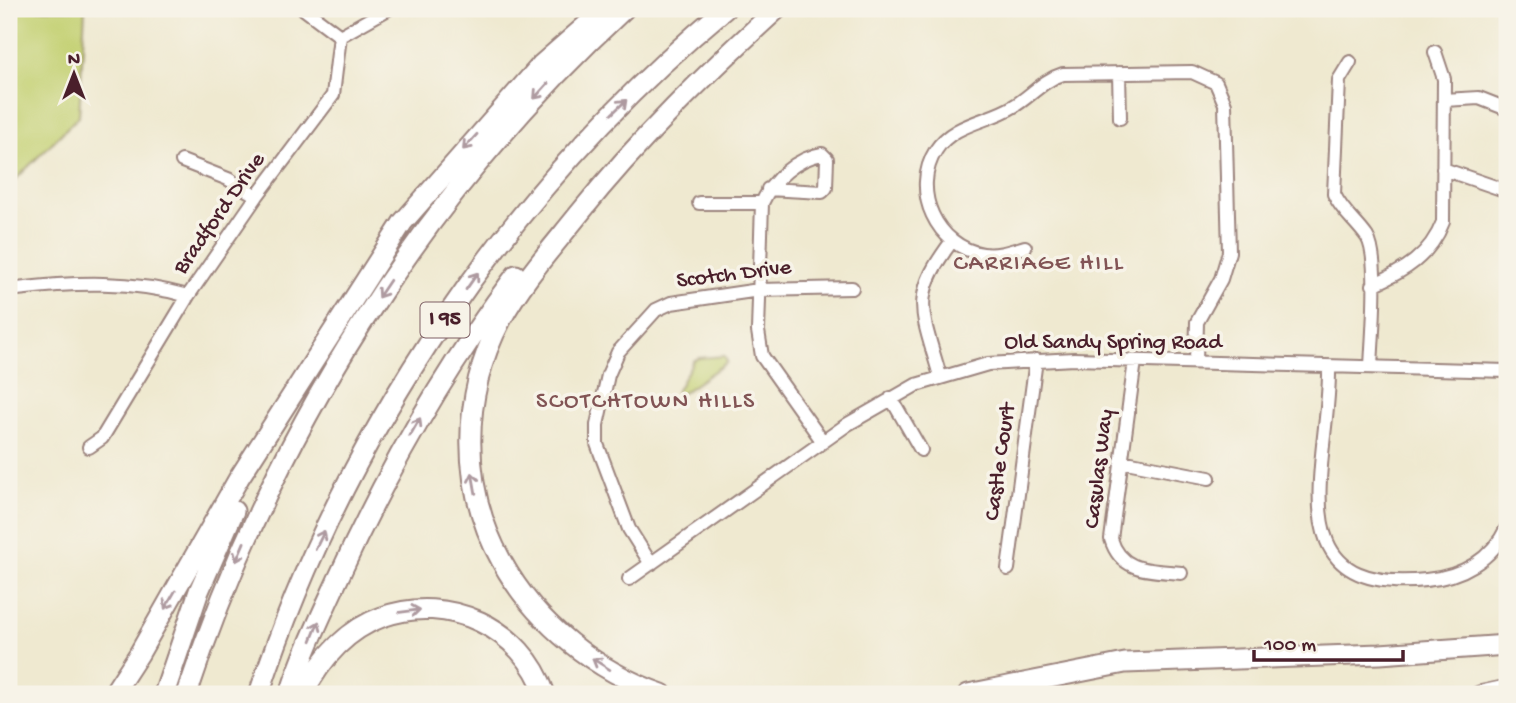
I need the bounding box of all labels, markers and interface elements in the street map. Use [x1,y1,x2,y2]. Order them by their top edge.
north arrow [38,38,108,108]
text: N [68,49,80,72]
one-way arrow [532,82,549,99]
one-way arrow [610,98,627,115]
one-way arrow [462,133,478,151]
street label: Bradford Drive [168,147,273,281]
district label: CARRIAGE HILL [953,250,1125,279]
street label: Scotch Drive [675,254,794,295]
one-way arrow [465,272,479,291]
one-way arrow [377,278,391,298]
road number: I 95 [420,302,470,338]
street label: Old Sandy Spring Road [1004,330,1223,357]
district label: SCOTCHTOWN HILLS [536,388,756,417]
street label: Castle Court [979,400,1023,522]
street label: Casulas Way [1079,408,1121,530]
one-way arrow [408,417,422,437]
one-way arrow [467,472,481,495]
one-way arrow [314,530,328,551]
one-way arrow [233,541,246,563]
one-way arrow [163,590,177,610]
one-way arrow [398,604,421,617]
scale bar [1254,619,1402,663]
one-way arrow [309,620,322,642]
text: 100 m [1263,634,1316,659]
one-way arrow [591,656,611,670]

